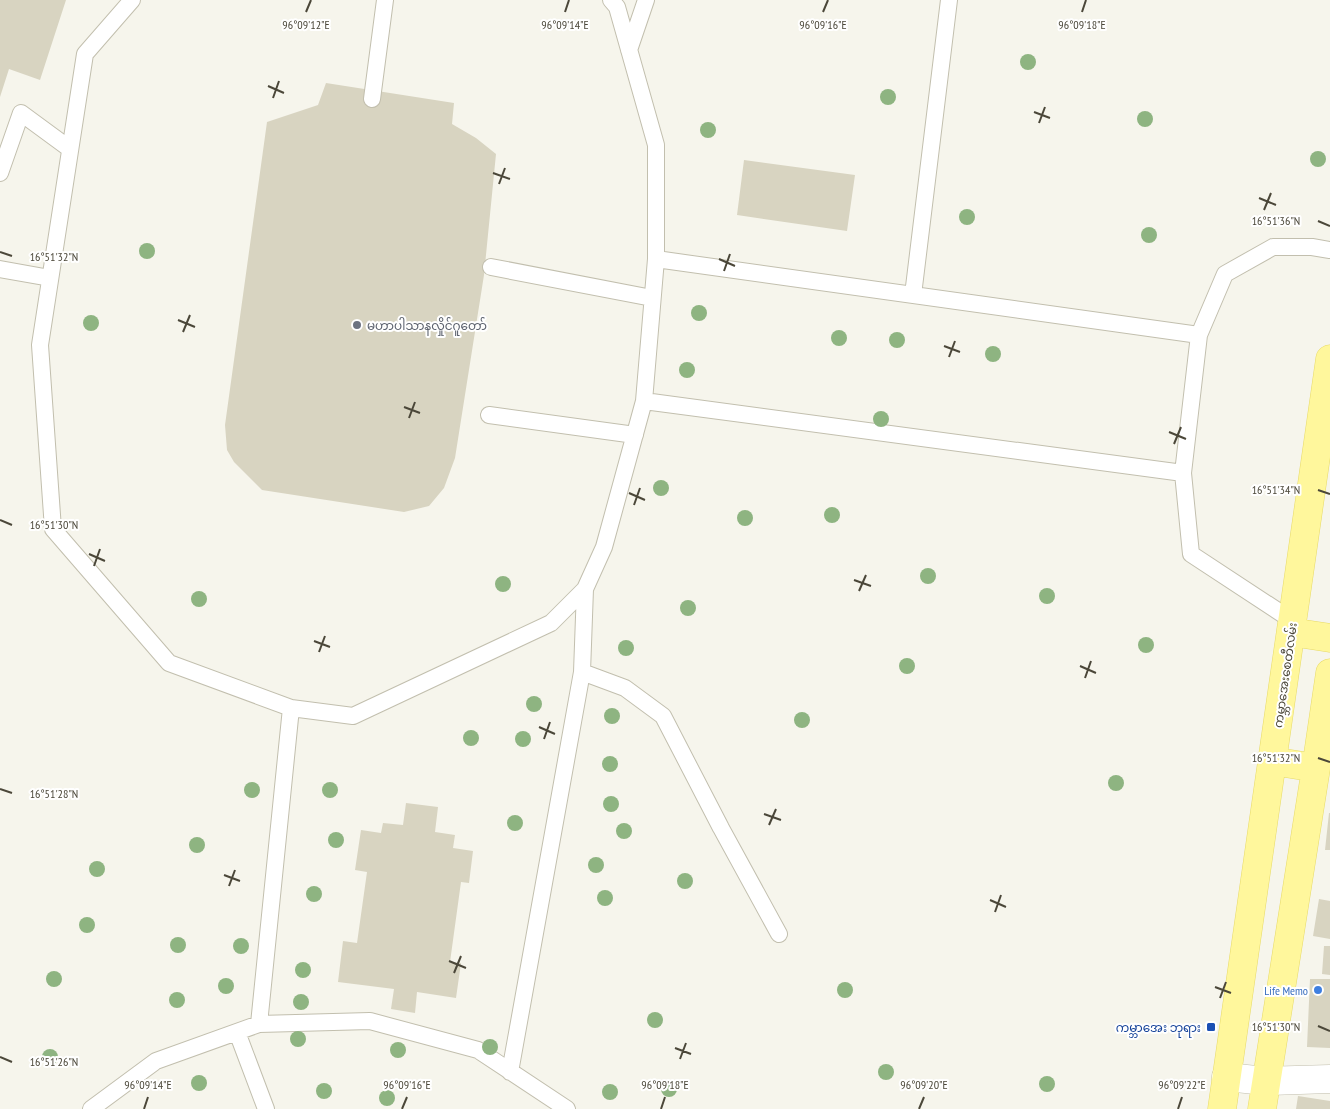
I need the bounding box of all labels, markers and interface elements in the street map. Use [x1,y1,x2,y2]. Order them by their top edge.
text: 96°09'12"E [282,17,330,32]
text: 96°09'14"E [541,17,589,32]
text: 96°09'16"E [799,17,847,32]
text: 96°09'18"E [1058,17,1106,32]
text: 16°51'36"N [1252,213,1300,228]
text: 16°51'32"N [30,249,78,264]
place label: မဟာပါသာနလှိုင်ဂူတော် [367,317,487,336]
marker: မဟာပါသာနလှိုင်ဂူတော် [351,319,363,331]
text: 16°51'34"N [1252,482,1300,497]
text: 16°51'30"N [30,517,78,532]
street label: ကမ္ဘာအေးစေတီလမ်း [1269,621,1303,729]
text: 16°51'32"N [1252,750,1300,765]
text: 16°51'28"N [30,786,78,801]
place label: Life Memo [1264,983,1308,998]
marker: Life Memo [1312,984,1324,996]
text: 16°51'30"N [1252,1019,1300,1034]
place label: ကမ္ဘာအေး ဘုရား [1116,1020,1201,1038]
marker: ကမ္ဘာအေး ဘုရား [1205,1021,1217,1033]
text: 16°51'26"N [30,1054,78,1069]
text: 96°09'14"E [124,1077,172,1092]
text: 96°09'16"E [383,1077,431,1092]
text: 96°09'18"E [641,1077,689,1092]
text: 96°09'20"E [900,1077,948,1092]
text: 96°09'22"E [1158,1077,1206,1092]

